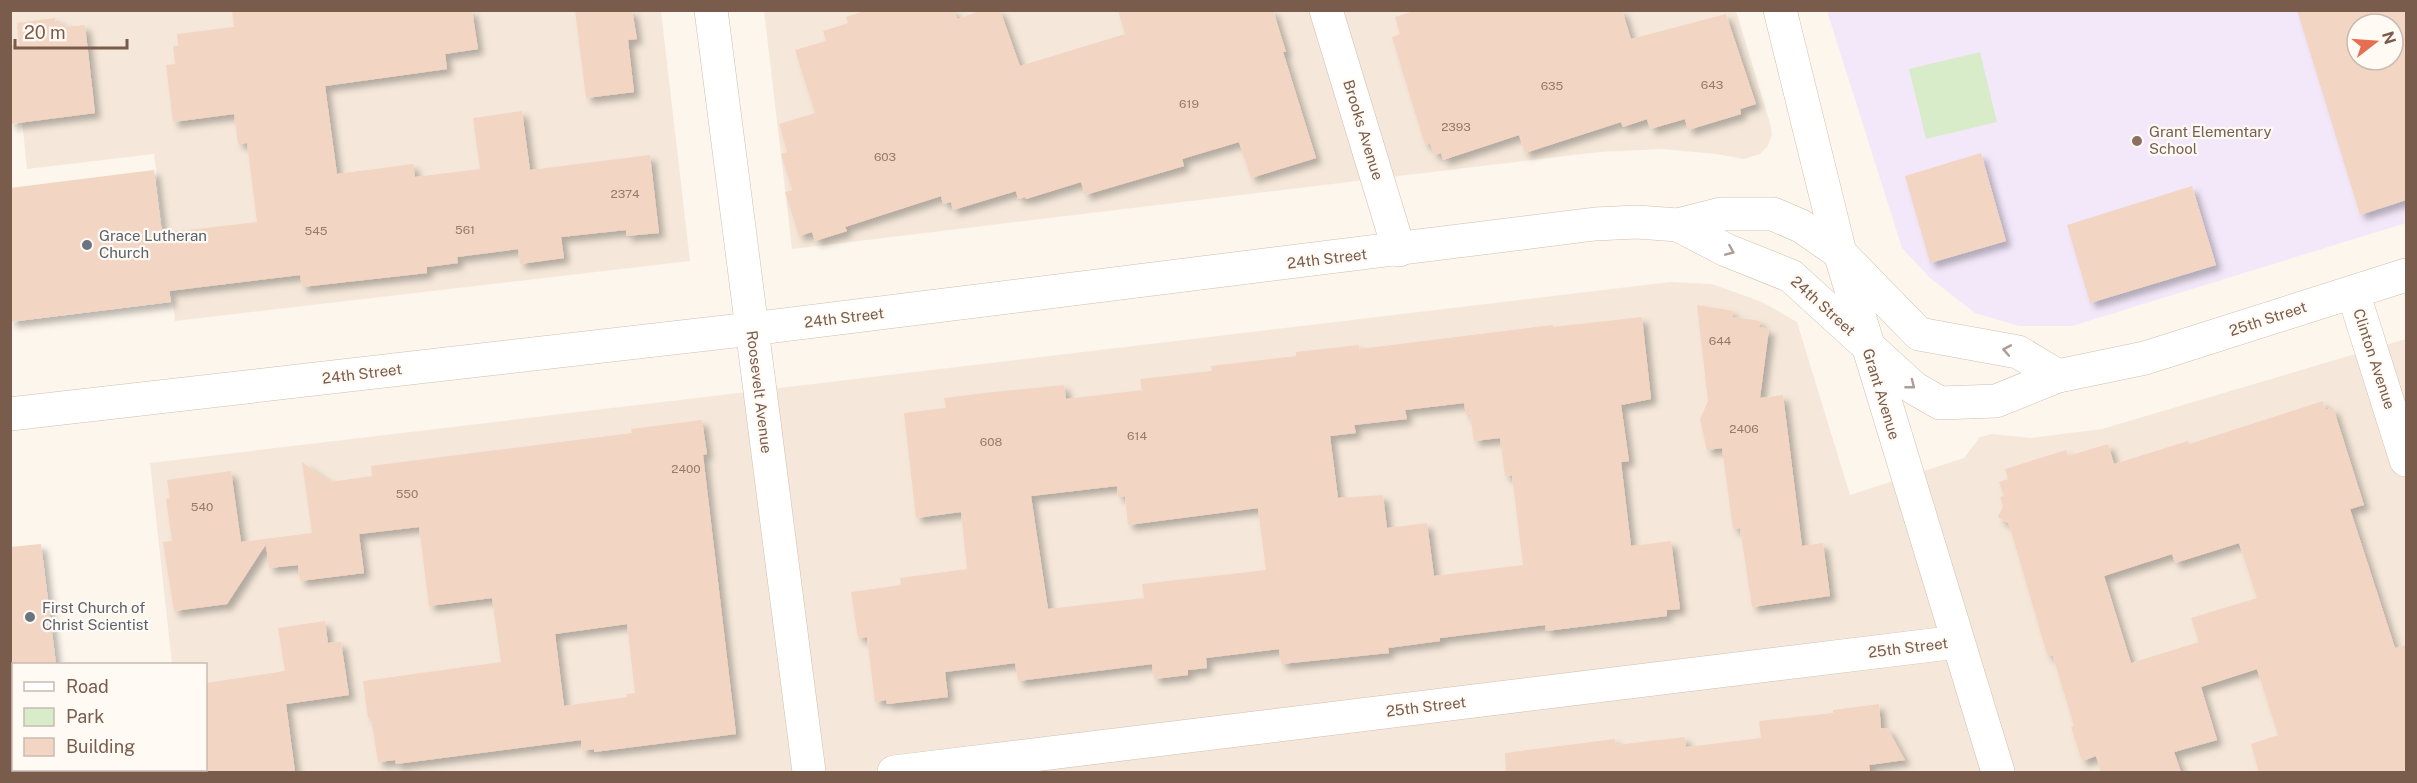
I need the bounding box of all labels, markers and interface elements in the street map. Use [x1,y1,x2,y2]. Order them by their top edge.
scale bar [15,12,128,50]
north arrow [2345,12,2405,72]
text: 20 m [24,22,66,43]
text: N [2378,29,2400,47]
street label: Brooks Avenue [1340,78,1387,182]
house number: 643 [1701,78,1723,92]
house number: 635 [1541,79,1564,93]
house number: 619 [1179,97,1199,111]
house number: 2393 [1441,120,1471,134]
place label: Grant Elementary School [2149,123,2271,157]
marker: Grant Elementary School [2130,134,2144,148]
house number: 603 [874,150,896,164]
house number: 2374 [611,187,640,201]
house number: 561 [455,223,475,237]
house number: 545 [305,224,328,238]
place label: Grace Lutheran Church [99,227,207,261]
marker: Grace Lutheran Church [80,238,94,252]
one-way arrow [1723,244,1734,256]
street label: 24th Street [1286,245,1368,272]
street label: 24th Street [1788,272,1859,339]
street label: 25th Street [2227,298,2309,339]
street label: 24th Street [803,304,885,331]
street label: Clinton Avenue [2350,306,2399,411]
street label: Roosevelt Avenue [744,330,775,454]
house number: 644 [1709,334,1732,348]
one-way arrow [2002,344,2012,357]
street label: Grant Avenue [1860,346,1903,441]
street label: 24th Street [321,360,403,387]
one-way arrow [1905,378,1916,389]
house number: 2406 [1729,422,1759,436]
house number: 614 [1127,429,1147,443]
house number: 608 [980,435,1002,449]
house number: 2400 [671,462,701,476]
house number: 550 [396,487,418,501]
house number: 540 [191,500,213,514]
place label: First Church of Christ Scientist [42,599,149,633]
marker: First Church of Christ Scientist [23,610,37,624]
street label: 25th Street [1867,634,1949,661]
legend [12,663,207,771]
text: Road [66,676,109,697]
street label: 25th Street [1385,693,1467,720]
text: Park [66,706,104,727]
text: Building [66,736,135,757]

